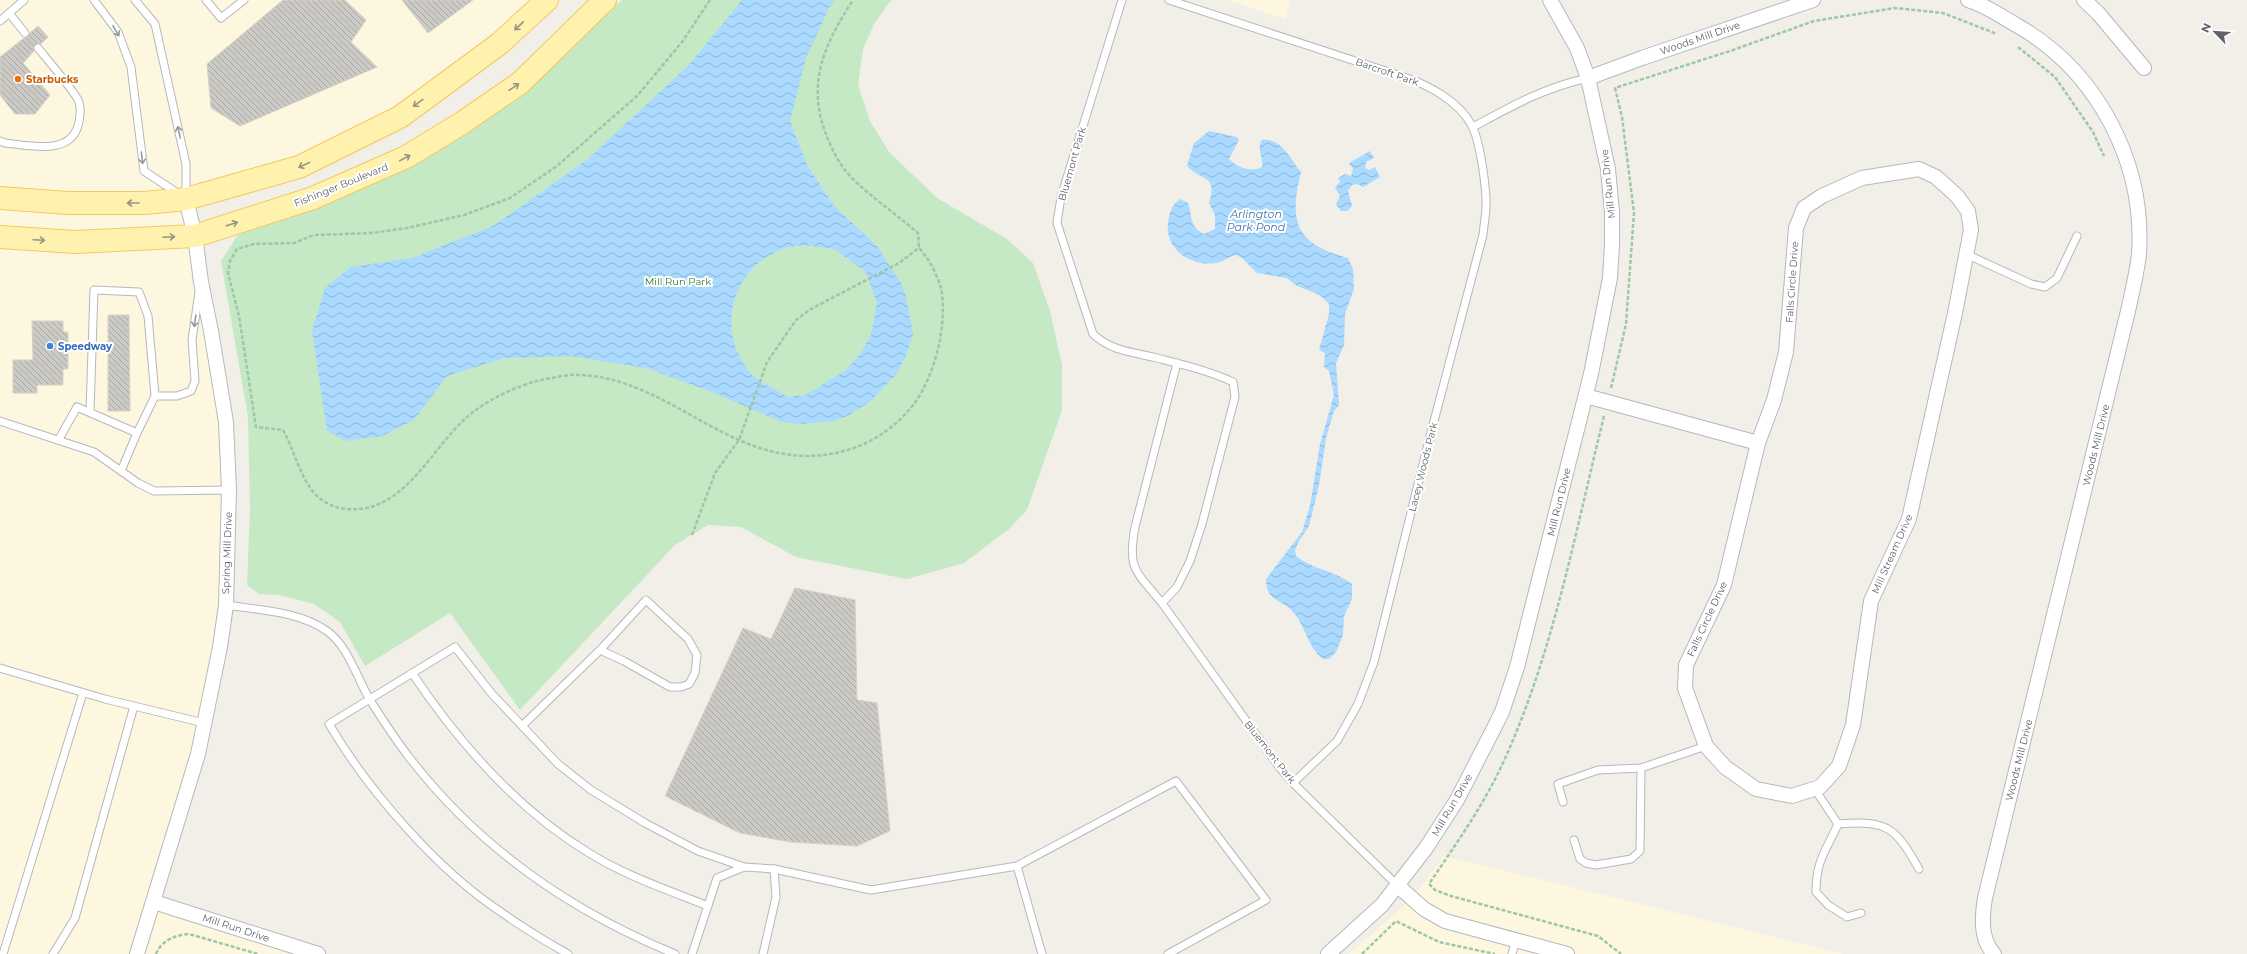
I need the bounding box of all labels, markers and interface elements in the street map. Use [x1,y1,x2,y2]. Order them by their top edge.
north arrow [2195,12,2235,52]
street label: Woods Mill Drive [1658,18,1742,58]
text: N [2198,21,2214,35]
one-way arrow [514,22,524,31]
one-way arrow [113,25,121,37]
street label: Barcroft Park [1354,55,1420,89]
place label: Starbucks [26,73,79,86]
marker: Starbucks [13,74,23,84]
one-way arrow [508,83,519,91]
one-way arrow [413,99,424,108]
one-way arrow [175,126,183,139]
street label: Bluemont Park [1055,126,1089,202]
street label: Mill Run Drive [1598,149,1618,219]
one-way arrow [139,151,146,164]
one-way arrow [399,153,411,161]
street label: Fishinger Boulevard [292,160,390,210]
one-way arrow [298,162,310,169]
one-way arrow [127,199,140,207]
water label: Arlington Park Pond [1227,207,1286,234]
one-way arrow [225,220,238,227]
one-way arrow [162,234,175,241]
one-way arrow [32,236,45,243]
street label: Falls Circle Drive [1783,241,1801,323]
park label: Mill Run Park [645,275,711,288]
one-way arrow [191,314,199,327]
place label: Speedway [58,340,113,353]
marker: Speedway [45,341,55,351]
street label: Woods Mill Drive [2080,403,2112,487]
street label: Lacey Woods Park [1406,421,1440,513]
street label: Mill Run Drive [1544,467,1574,537]
street label: Spring Mill Drive [219,512,235,594]
street label: Mill Stream Drive [1869,512,1915,596]
street label: Falls Circle Drive [1684,579,1730,659]
street label: Bluemont Park [1241,718,1299,786]
street label: Woods Mill Drive [2003,718,2035,802]
street label: Mill Run Drive [1429,772,1475,838]
street label: Mill Run Drive [201,911,271,945]

